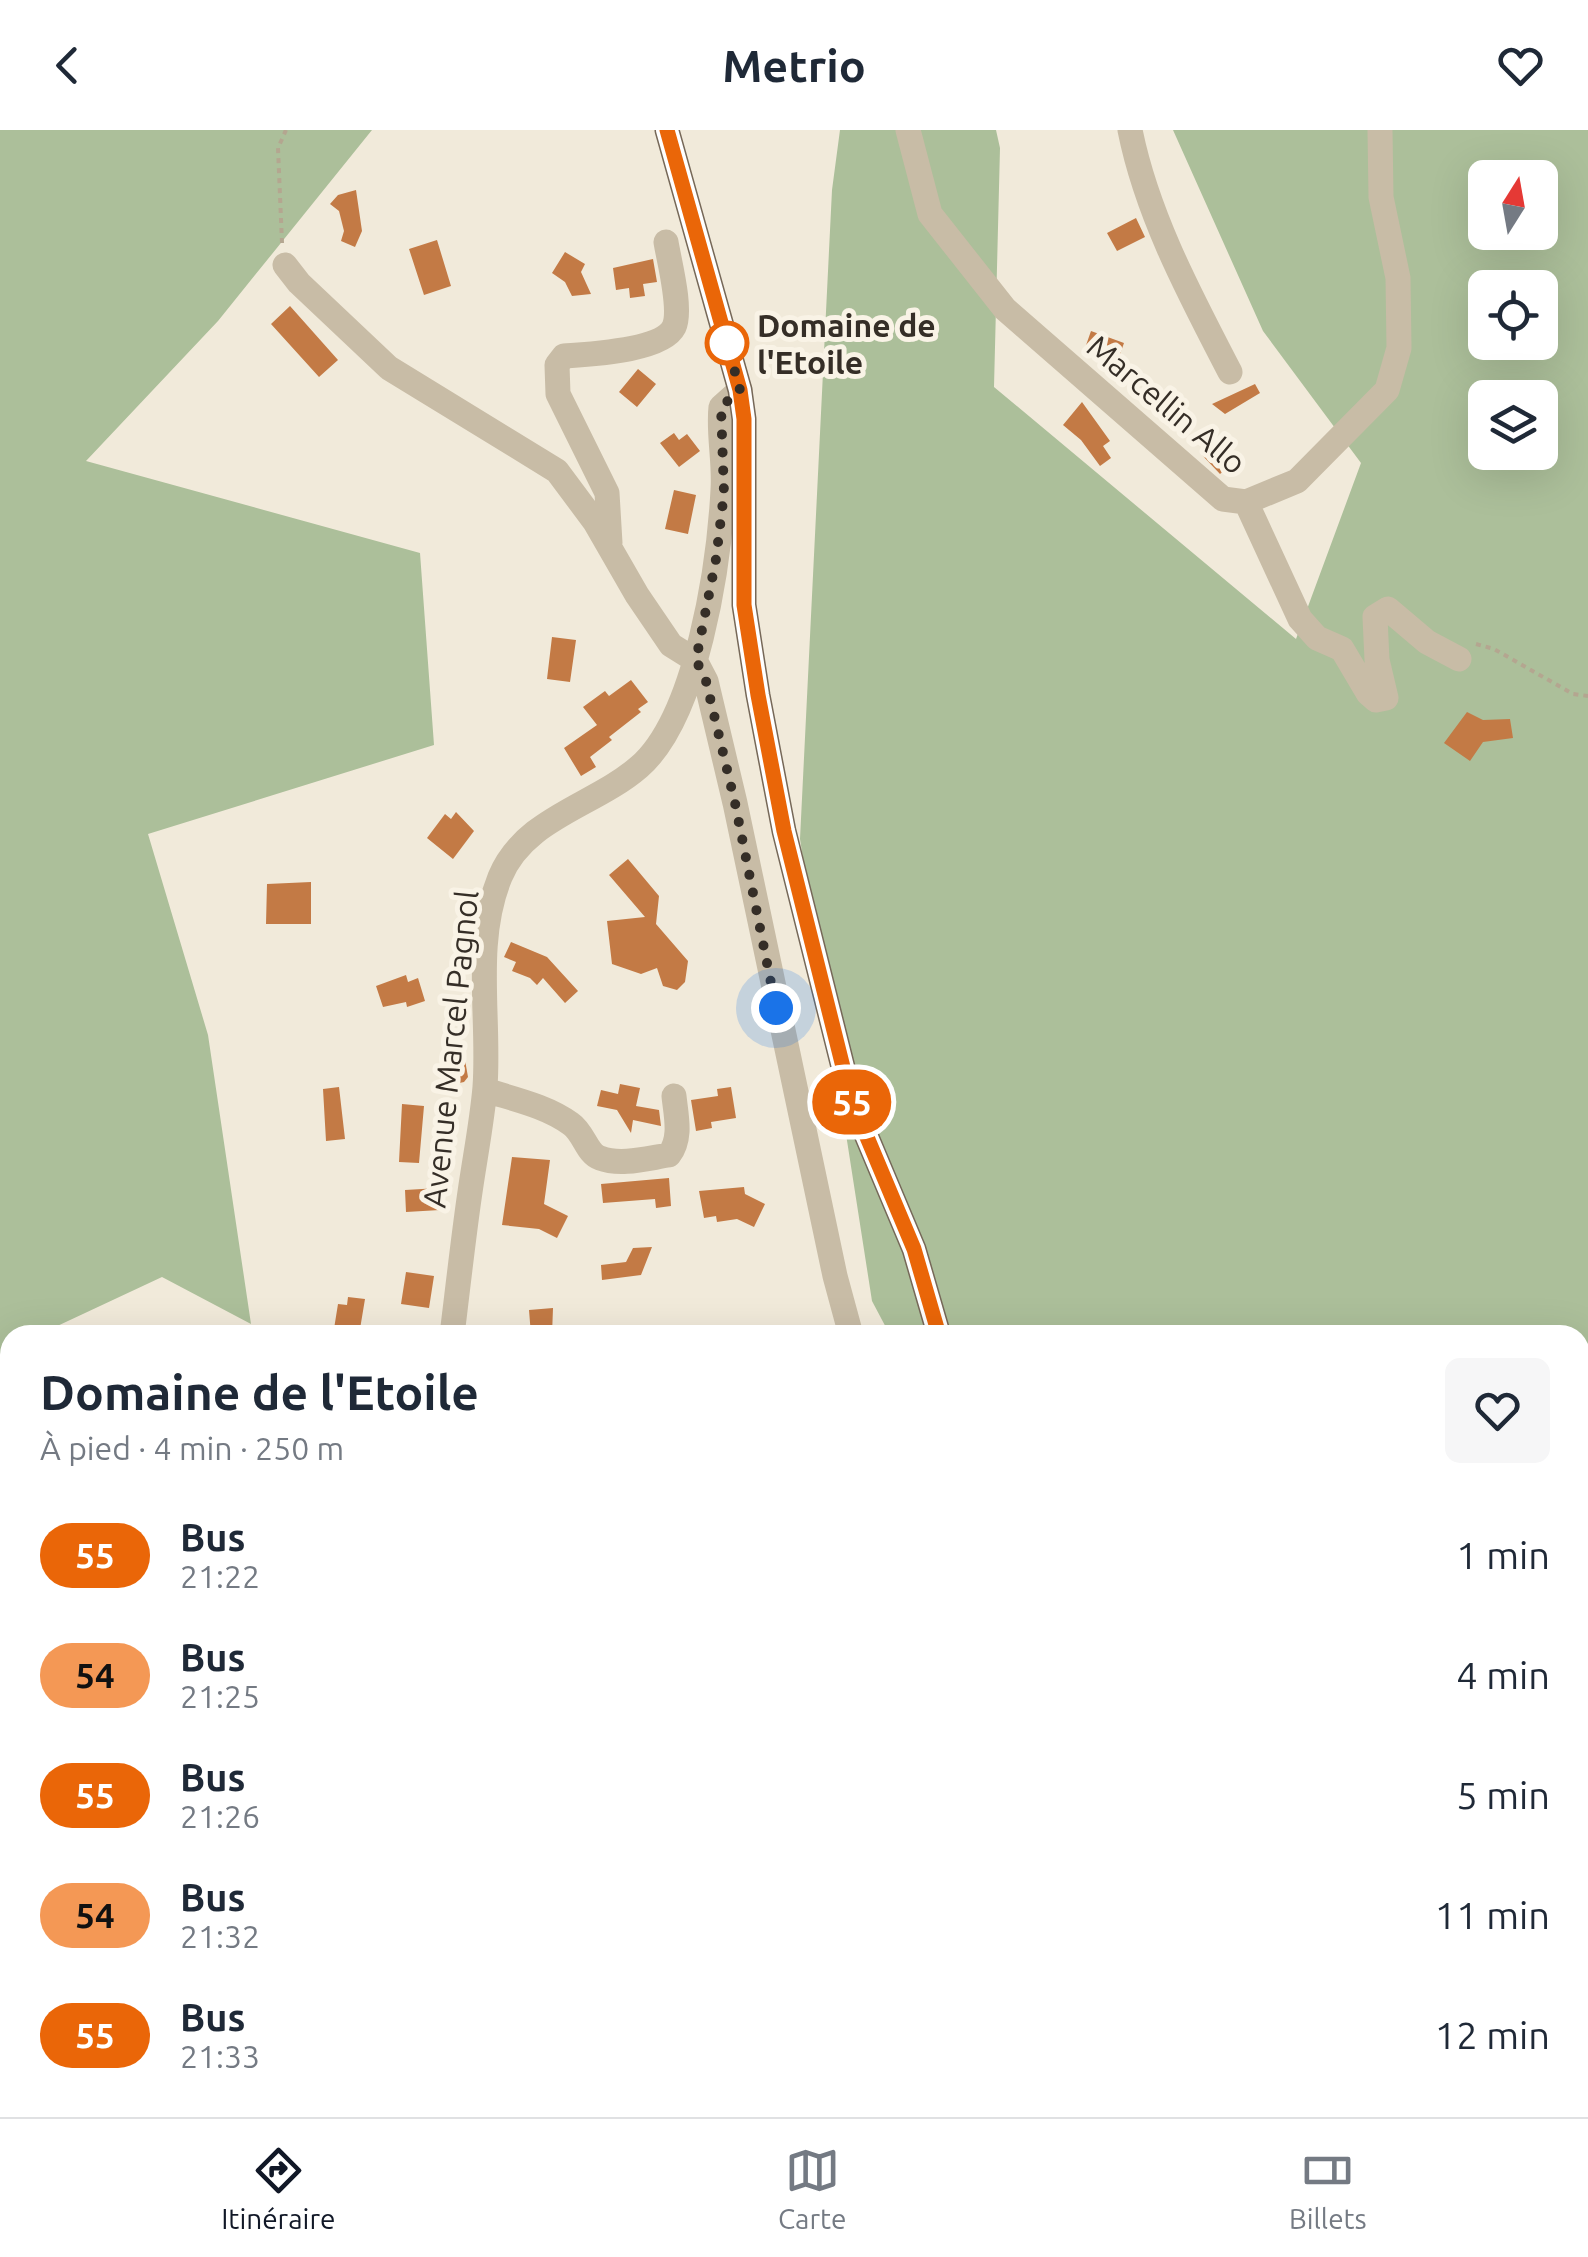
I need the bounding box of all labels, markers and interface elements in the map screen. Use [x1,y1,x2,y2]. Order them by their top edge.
icon: back [40,38,95,93]
icon: heart [1493,38,1548,93]
text: Metrio [722,40,866,91]
north arrow [1468,160,1558,250]
map controls [1468,160,1558,470]
button: locate [1468,270,1558,360]
place label: Domaine de l'Etoile [757,307,936,380]
marker: Domaine de l'Etoile [706,322,748,364]
street label: Marcellin Allo [1081,327,1253,481]
button: layers [1468,380,1558,470]
street label: Avenue Marcel Pagnol [415,889,485,1209]
your location [751,983,801,1033]
line badge: 55 [807,1070,897,1134]
text: 55 [832,1082,872,1122]
button: heart [1445,1358,1550,1463]
text: Domaine de l'Etoile [40,1365,479,1419]
text: À pied · 4 min · 250 m [40,1430,344,1466]
text: Bus [180,1516,245,1558]
text: 1 min [1456,1534,1550,1576]
text: 55 [75,1535,115,1575]
text: 21:22 [180,1558,260,1594]
text: Bus [180,1636,245,1678]
text: 4 min [1456,1654,1550,1696]
text: 54 [75,1655,115,1695]
text: 21:25 [180,1678,260,1714]
text: Bus [180,1756,245,1798]
text: 5 min [1456,1774,1550,1816]
text: 55 [75,1775,115,1815]
text: 21:26 [180,1798,260,1834]
text: Bus [180,1876,245,1918]
text: 11 min [1435,1894,1550,1936]
text: 54 [75,1895,115,1935]
text: 21:32 [180,1918,260,1954]
text: Bus [180,1996,245,2038]
text: 12 min [1435,2014,1550,2056]
text: 55 [75,2015,115,2055]
text: 21:33 [180,2038,260,2074]
tab: Itinéraire [221,2143,335,2234]
tab: Carte [778,2143,846,2234]
tab: Billets [1289,2143,1367,2234]

